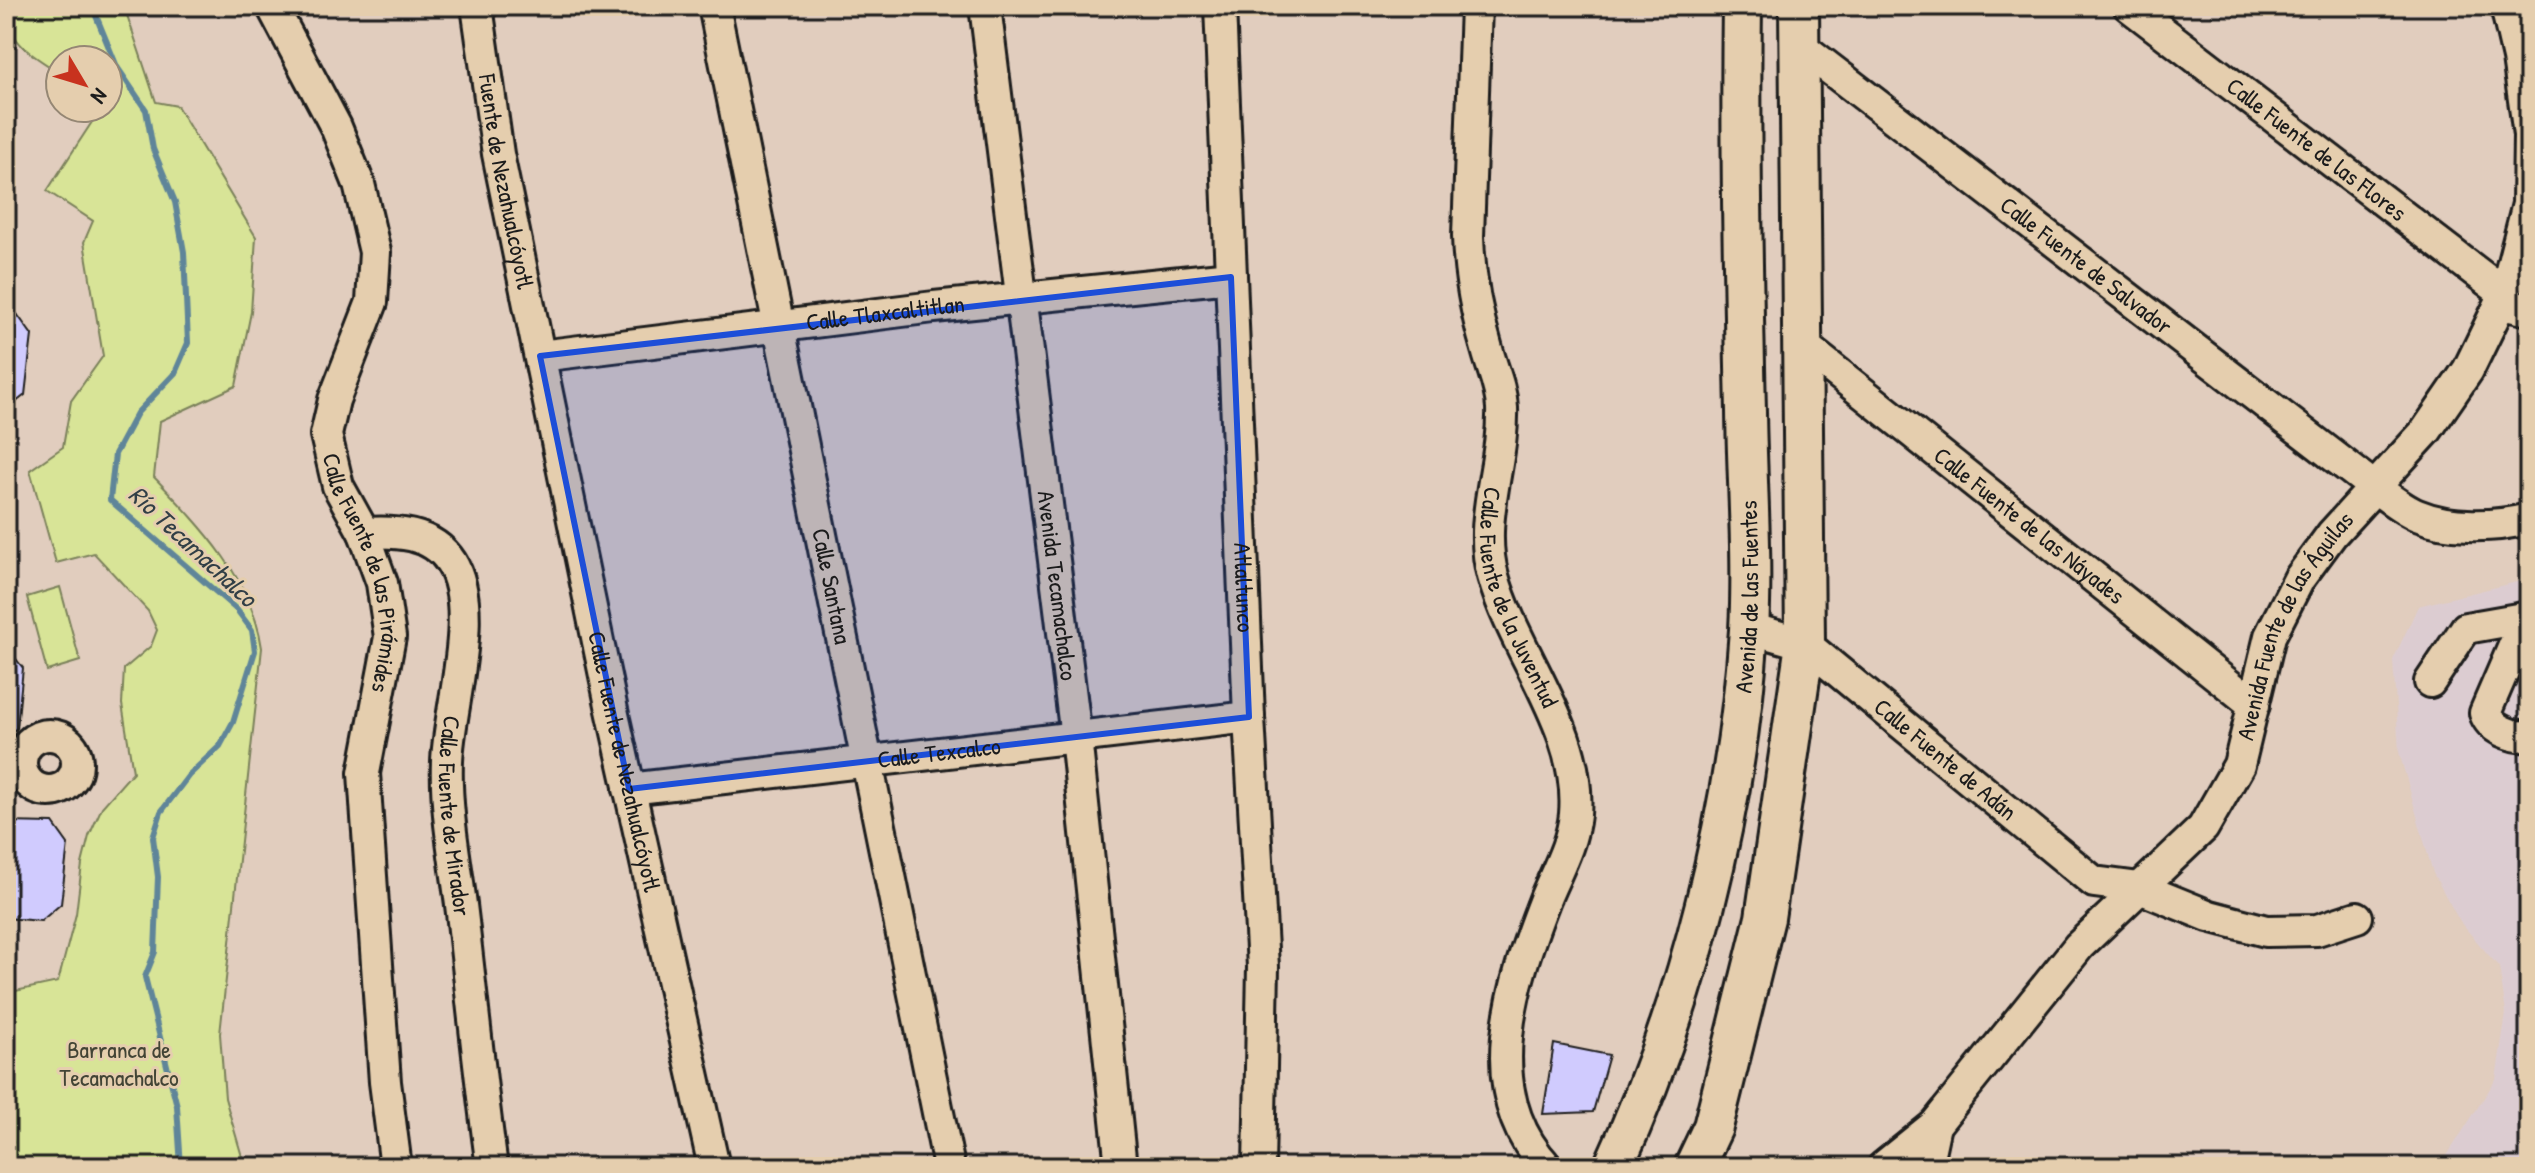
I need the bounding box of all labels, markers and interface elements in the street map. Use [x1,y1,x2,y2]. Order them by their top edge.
north arrow [44,44,124,124]
street label: Calle Fuente de las Flores [2220,70,2413,228]
street label: Fuente de Nezahualcóyotl [472,71,542,292]
text: N [84,82,115,110]
street label: Calle Fuente de Salvador [1994,188,2179,341]
street label: Calle Tlaxcaltitlan [804,287,966,338]
street label: Calle Fuente de las Náyades [1928,439,2132,611]
street label: Calle Fuente de las Pirámides [316,450,407,696]
water label: Río Tecamachalco [122,477,267,616]
street label: Calle Fuente de la Juventud [1473,485,1567,712]
street label: Avenida Tecamachalco [1030,489,1086,682]
street label: Avenida de las Fuentes [1726,500,1765,695]
street label: Avenida Fuente de las Águilas [2229,504,2360,743]
street label: Calle Santana [805,525,860,647]
street label: Atlaltunco [1227,542,1263,633]
street label: Calle Fuente de Nezahualcóyotl [581,628,669,895]
street label: Calle Fuente de Adán [1868,690,2024,827]
street label: Calle Fuente de Mirador [432,714,479,918]
street label: Calle Texcalco [876,729,1002,775]
park label: Barranca de Tecamachalco [59,1033,179,1093]

